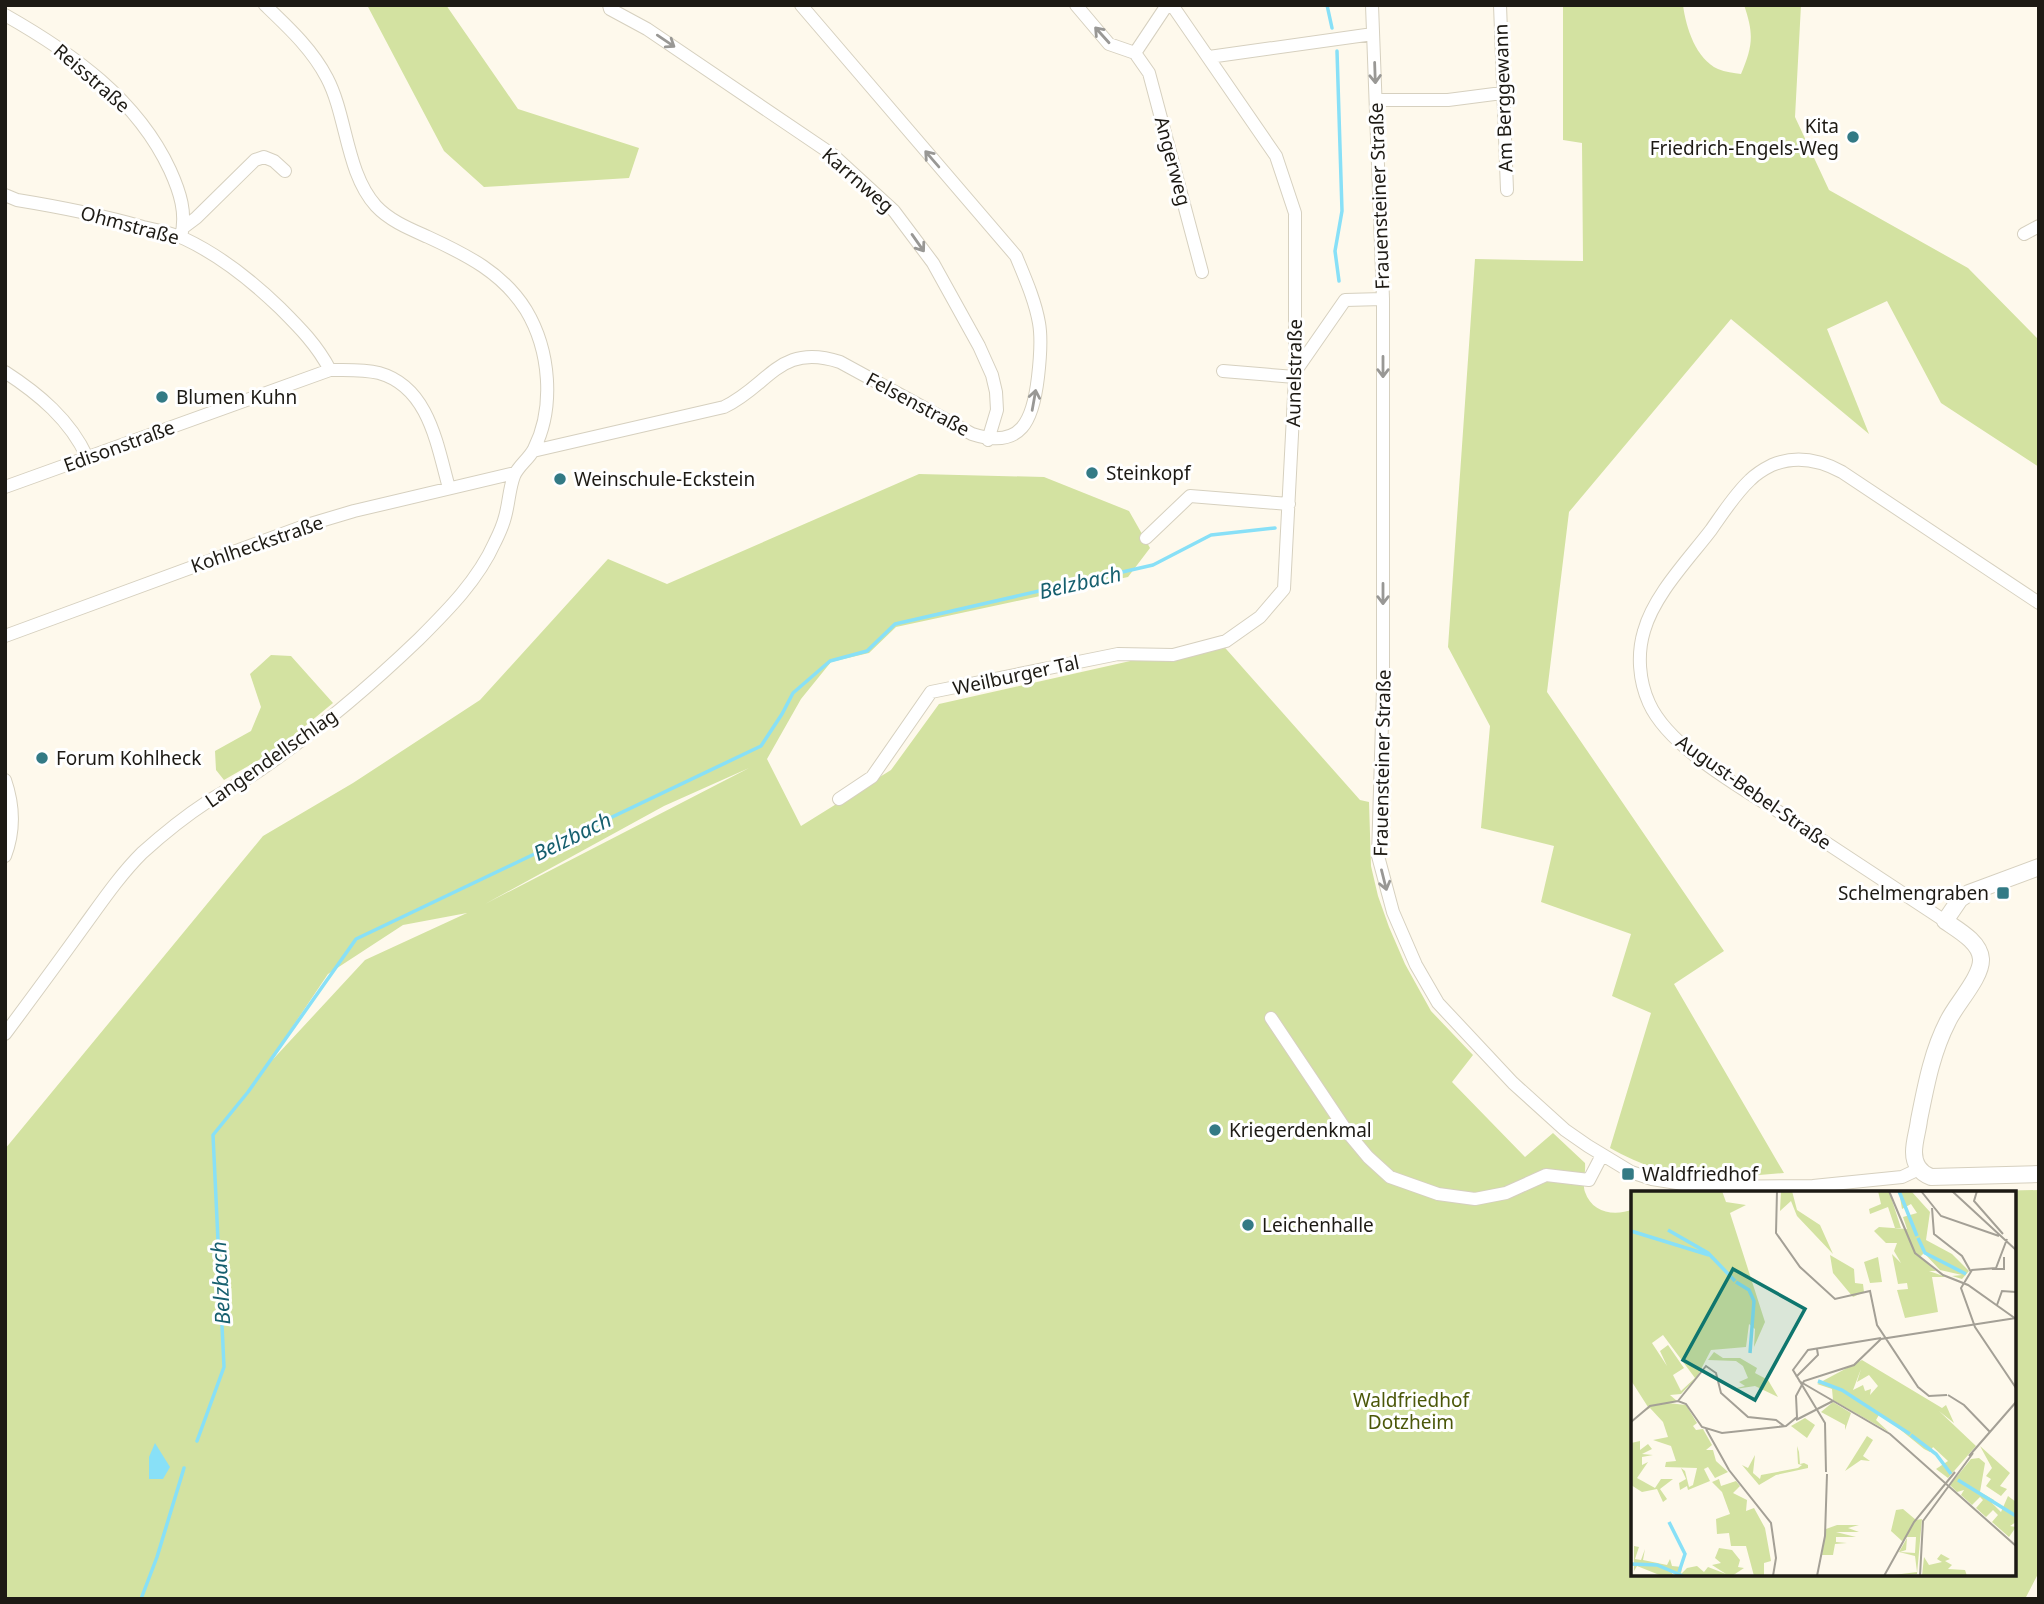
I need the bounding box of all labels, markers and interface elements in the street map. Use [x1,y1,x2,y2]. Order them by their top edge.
street label: Am Berggewann [1487,23,1519,173]
one-way arrow [1094,26,1110,44]
one-way arrow [656,34,675,49]
street label: Reisstraße [48,38,136,118]
one-way arrow [1368,62,1381,85]
street label: Frauensteiner Straße [1363,102,1395,290]
street label: Angerweg [1149,113,1197,209]
place label: Kita Friedrich-Engels-Weg [1650,113,1839,161]
marker: Kita Friedrich-Engels-Weg [1845,129,1861,145]
street label: Karrnweg [817,142,899,218]
one-way arrow [924,150,940,168]
street label: Ohmstraße [78,199,182,251]
one-way arrow [911,233,926,252]
street label: Aunelstraße [1280,319,1308,427]
one-way arrow [1376,355,1390,378]
street label: Felsenstraße [862,366,974,442]
place label: Blumen Kuhn [176,384,297,410]
marker: Blumen Kuhn [154,389,170,405]
one-way arrow [1028,389,1042,412]
street label: Edisonstraße [60,414,178,478]
place label: Steinkopf [1106,460,1192,486]
marker: Steinkopf [1084,465,1100,481]
place label: Weinschule-Eckstein [574,466,755,492]
marker: Weinschule-Eckstein [552,471,568,487]
street label: Kohlheckstraße [187,509,327,579]
water label: Belzbach [1036,559,1124,605]
one-way arrow [1376,583,1390,606]
street label: Weilburger Tal [950,649,1082,701]
street label: Frauensteiner Straße [1367,669,1397,857]
street label: Langendellschlag [200,703,342,813]
street label: August-Bebel-Straße [1671,729,1837,855]
place label: Forum Kohlheck [56,745,201,771]
marker: Forum Kohlheck [34,750,50,766]
water label: Belzbach [528,805,616,867]
one-way arrow [1378,868,1391,890]
place label: Schelmengraben [1838,880,1989,906]
marker: Schelmengraben [1995,885,2011,901]
place label: Kriegerdenkmal [1229,1117,1372,1143]
marker: Kriegerdenkmal [1207,1122,1223,1138]
place label: Waldfriedhof [1642,1161,1759,1187]
marker: Waldfriedhof [1620,1166,1636,1182]
inset map [1631,1191,2016,1576]
place label: Leichenhalle [1262,1212,1374,1238]
marker: Leichenhalle [1240,1217,1256,1233]
water label: Belzbach [204,1241,236,1325]
park label: Waldfriedhof Dotzheim [1353,1387,1470,1435]

